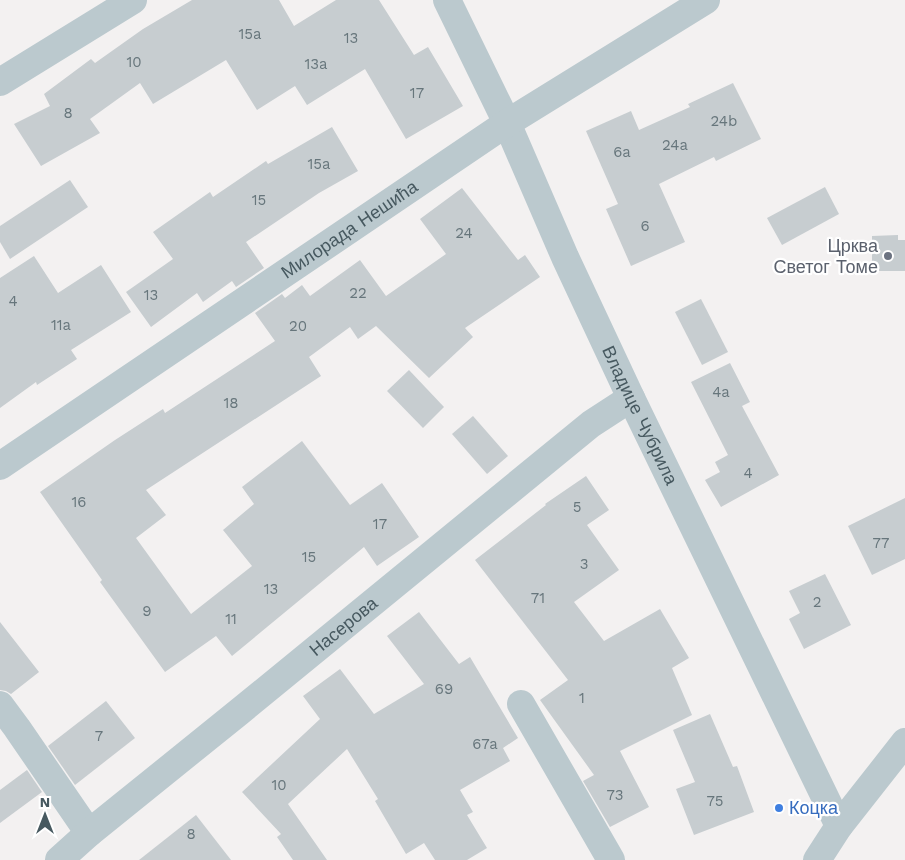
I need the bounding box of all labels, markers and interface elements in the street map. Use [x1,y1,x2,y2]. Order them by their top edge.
house number: 15a [238,25,262,43]
house number: 13 [344,29,358,47]
house number: 10 [126,53,142,71]
house number: 13a [304,55,328,73]
house number: 17 [410,84,424,102]
house number: 8 [63,104,73,122]
house number: 24b [711,112,737,130]
house number: 24a [662,136,688,154]
house number: 6a [613,143,631,161]
house number: 15a [307,155,331,173]
street label: Милорада Нешића [277,175,422,283]
house number: 15 [252,191,266,209]
house number: 6 [640,217,650,235]
house number: 24 [455,224,473,242]
place label: Црква Светог Томе [773,235,879,277]
marker: Црква Светог Томе [882,250,894,262]
house number: 22 [349,284,367,302]
house number: 13 [144,286,158,304]
house number: 4 [8,292,18,310]
house number: 11a [51,316,72,334]
house number: 20 [289,317,307,335]
street label: Владице Чубрила [598,342,683,489]
house number: 4a [712,383,730,401]
house number: 18 [223,394,239,412]
house number: 4 [743,464,753,482]
house number: 16 [72,493,86,511]
house number: 5 [573,498,581,516]
house number: 17 [373,515,387,533]
house number: 77 [873,534,889,552]
house number: 15 [302,548,316,566]
house number: 3 [580,555,588,573]
house number: 13 [264,580,278,598]
house number: 71 [531,589,545,607]
street label: Насерова [305,592,382,660]
house number: 2 [813,593,821,611]
house number: 9 [142,602,152,620]
house number: 11 [225,610,237,628]
house number: 69 [435,680,453,698]
house number: 1 [579,689,585,707]
house number: 7 [95,727,103,745]
house number: 67a [472,735,498,753]
house number: 10 [271,776,287,794]
house number: 73 [606,786,624,804]
north arrow [20,790,70,840]
house number: 75 [706,792,724,810]
text: N [40,794,50,810]
place label: Коцка [789,797,839,818]
marker: Коцка [773,802,785,814]
house number: 8 [186,825,196,843]

